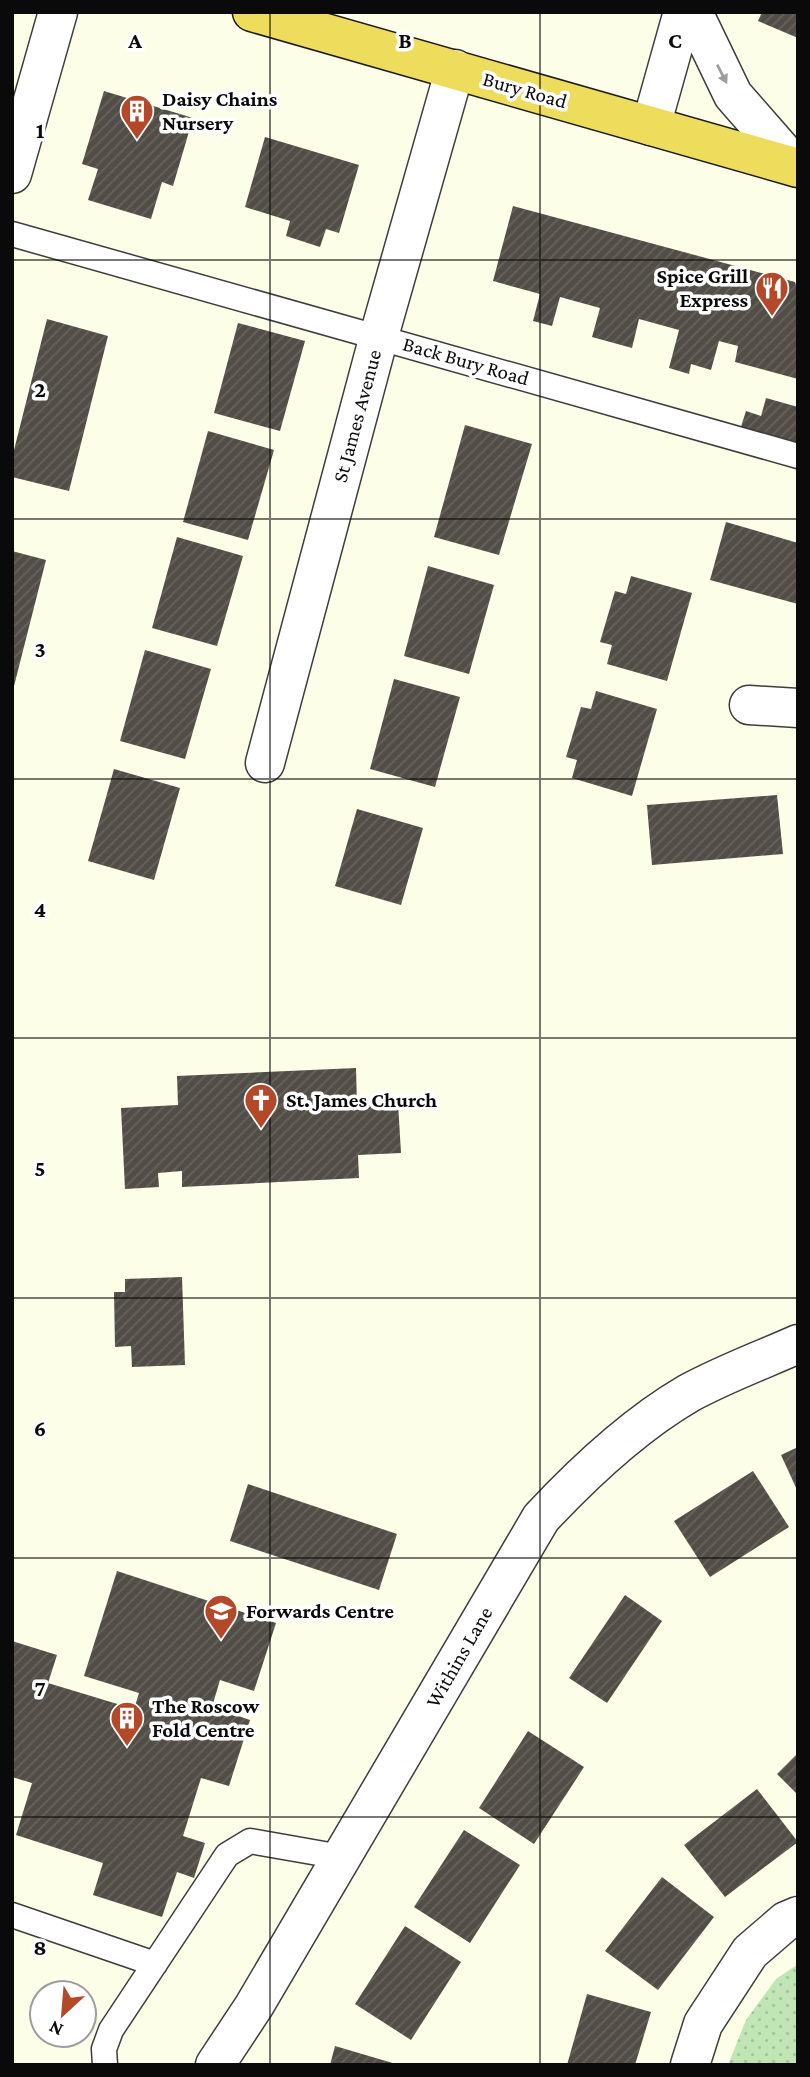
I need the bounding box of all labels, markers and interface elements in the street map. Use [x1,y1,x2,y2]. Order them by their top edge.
text: A [127,27,142,53]
text: B [398,27,412,53]
text: C [668,27,682,53]
one-way arrow [717,64,728,84]
street label: Bury Road [480,67,570,113]
place label: Daisy Chains Nursery [162,87,278,135]
building icon: Daisy Chains Nursery [118,92,156,141]
text: 1 [36,117,45,143]
place label: Spice Grill Express [656,264,748,312]
restaurant icon: Spice Grill Express [753,269,791,318]
street label: Back Bury Road [400,332,532,390]
street label: St James Avenue [328,347,386,485]
text: 2 [34,376,46,402]
text: 3 [34,636,46,662]
text: 4 [34,896,46,922]
church icon: St. James Church [242,1081,280,1130]
place label: St. James Church [286,1088,437,1112]
text: 5 [34,1155,46,1181]
text: 6 [34,1415,46,1441]
school or university icon: Forwards Centre [202,1592,240,1641]
place label: Forwards Centre [246,1599,394,1623]
street label: Withins Lane [421,1602,497,1712]
text: 7 [34,1675,46,1701]
place label: The Roscow Fold Centre [152,1694,259,1742]
building icon: The Roscow Fold Centre [108,1699,146,1748]
text: 8 [33,1934,47,1960]
north arrow [28,1979,98,2049]
text: N [45,2017,66,2041]

